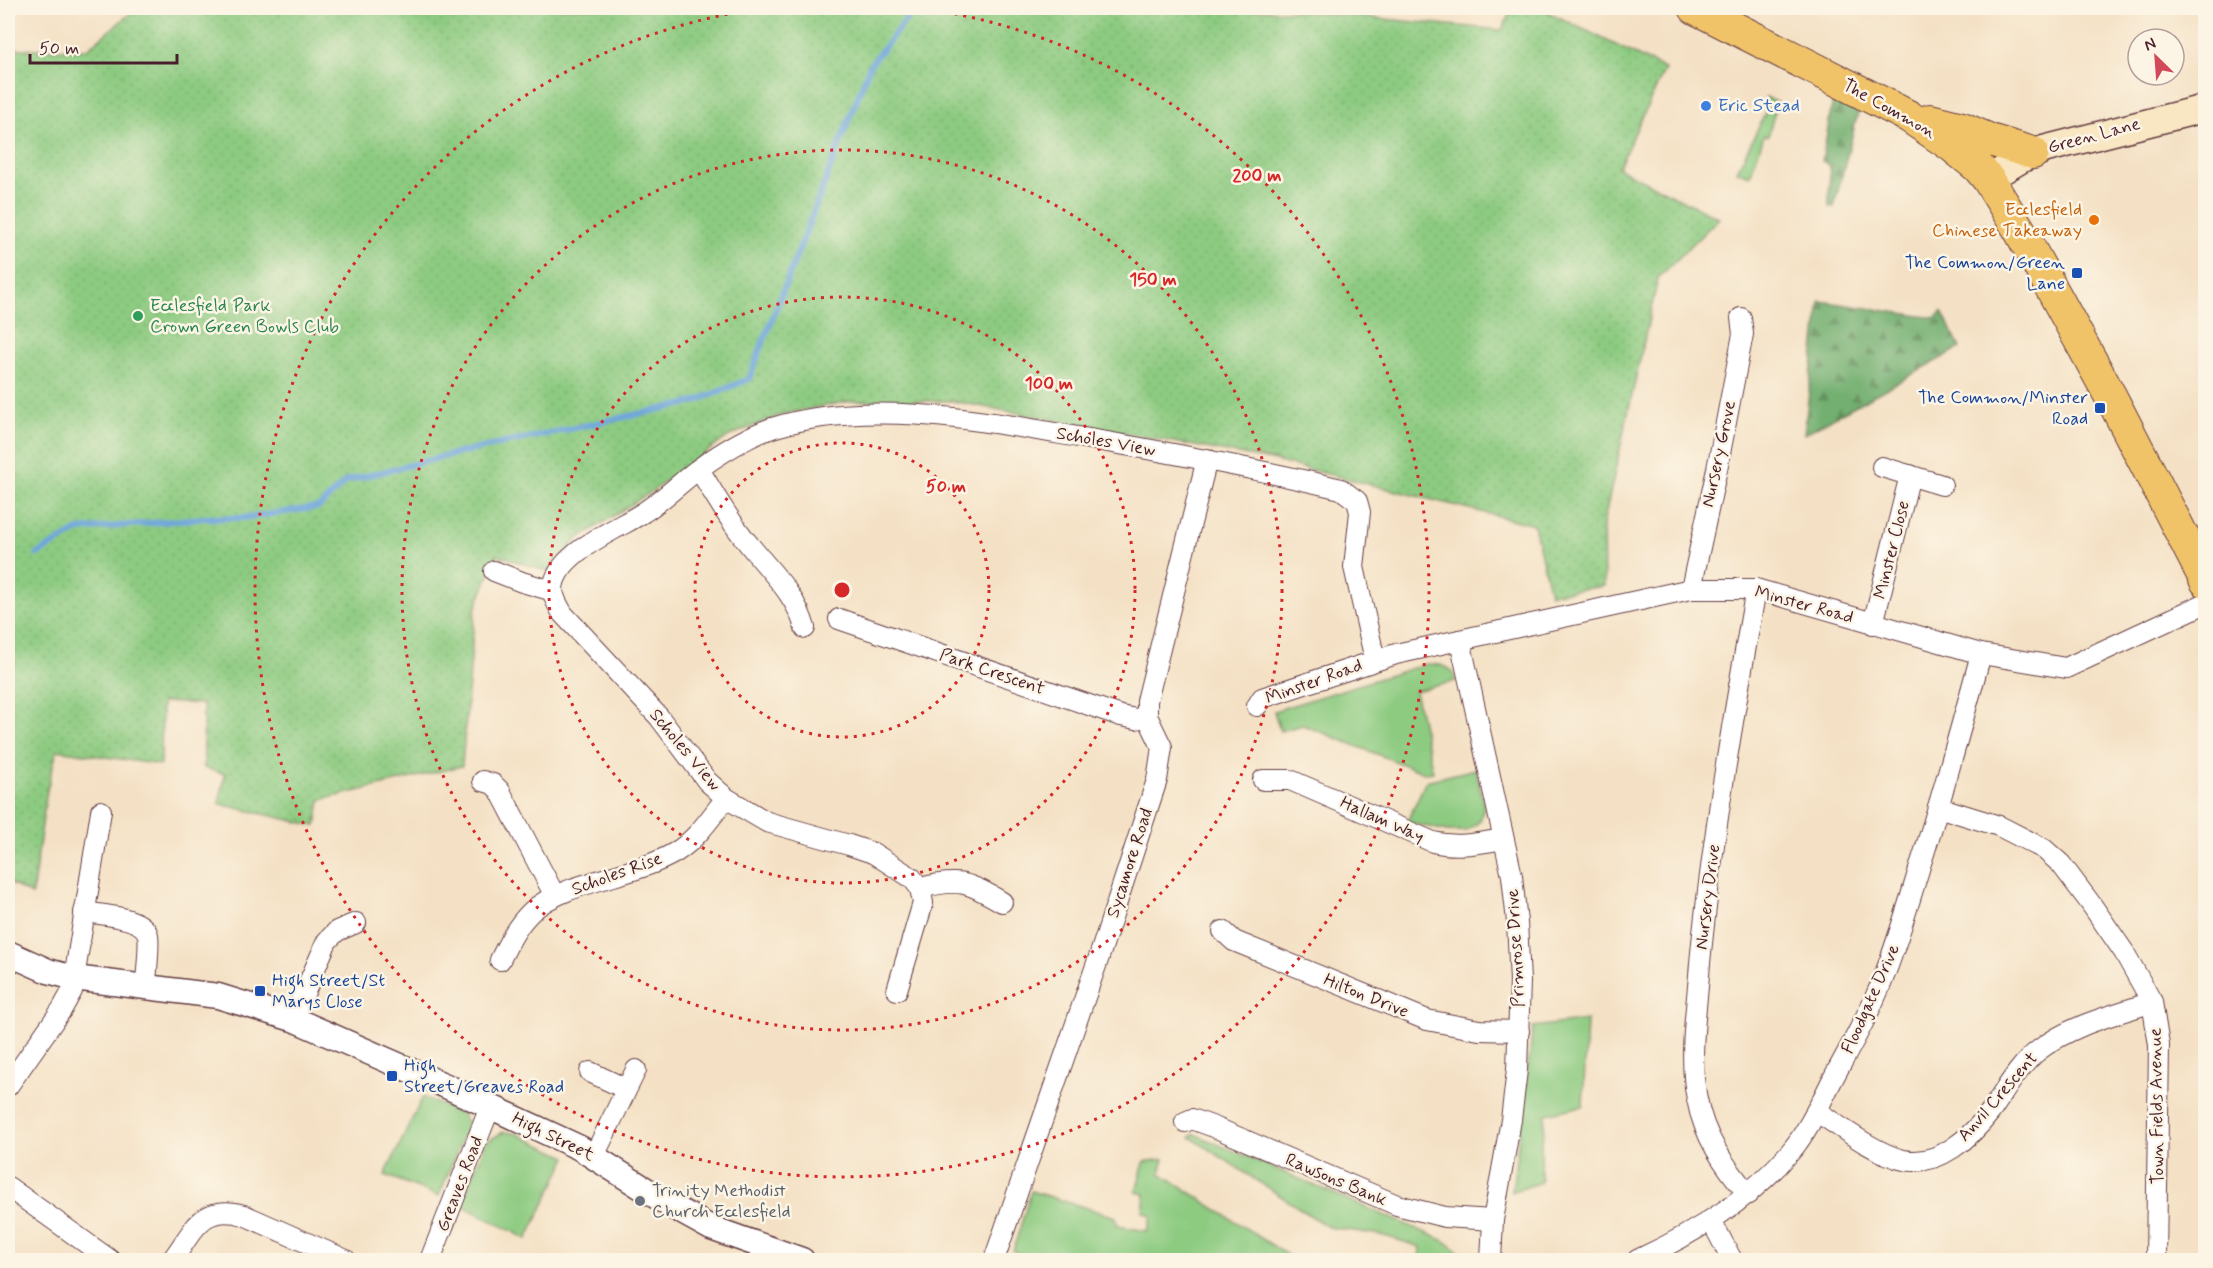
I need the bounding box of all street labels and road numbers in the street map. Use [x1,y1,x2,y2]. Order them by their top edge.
street label: The Common [1838,73,1940,145]
street label: Green Lane [2045,112,2143,160]
street label: Nursery Grove [1696,398,1742,510]
street label: Scholes View [1054,421,1158,463]
street label: Minster Close [1868,498,1916,602]
street label: Minster Road [1752,580,1856,630]
street label: Park Crescent [936,643,1048,701]
street label: Minster Road [1262,653,1366,711]
street label: Scholes View [644,704,726,796]
street label: Hallam Way [1336,791,1428,849]
street label: Sycamore Road [1101,805,1159,921]
street label: Nursery Drive [1690,843,1726,951]
street label: Scholes Rise [568,846,666,901]
street label: Primrose Drive [1501,888,1531,1008]
street label: Floodgate Drive [1836,940,1906,1058]
street label: Hilton Drive [1320,968,1412,1024]
street label: Town Fields Avenue [2144,1027,2170,1185]
street label: Anvil Crescent [1952,1047,2044,1147]
street label: High Street [507,1107,599,1169]
street label: Greaves Road [431,1133,489,1235]
street label: Rawsons Bank [1281,1148,1391,1212]

